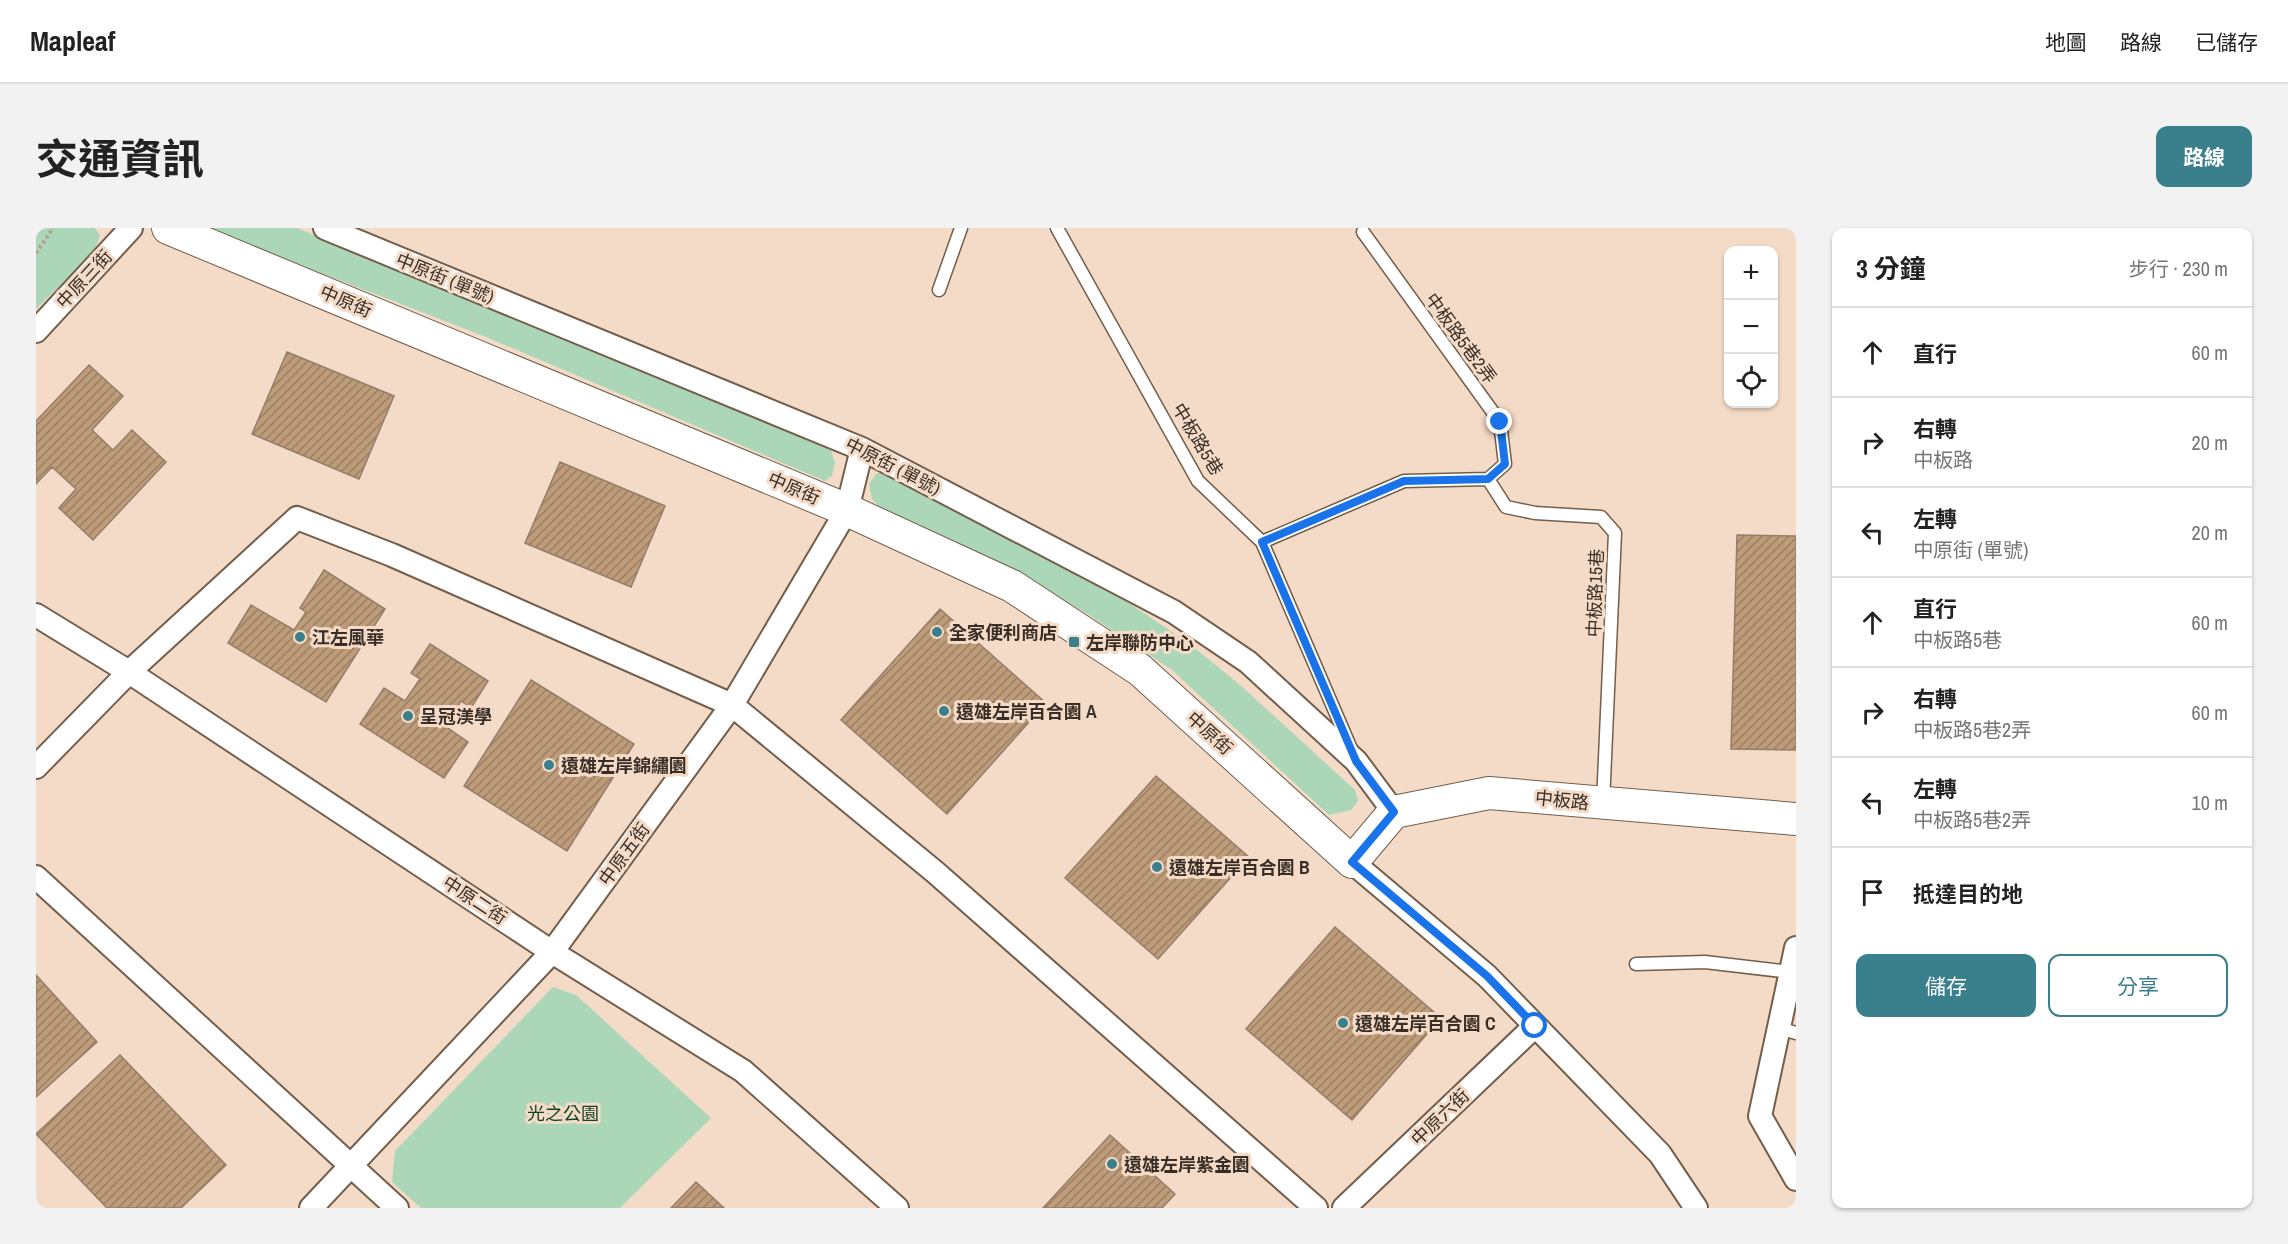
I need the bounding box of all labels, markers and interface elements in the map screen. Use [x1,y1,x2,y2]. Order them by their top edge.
text: Mapleaf [30,22,115,60]
text: 地圖 [2045,28,2087,57]
text: 路線 [2120,28,2162,57]
text: 已儲存 [2195,28,2258,57]
button: 路線 [2156,126,2252,187]
text: 交通資訊 [36,131,204,187]
street label: 中原三街 [50,244,118,314]
map controls [1724,246,1778,408]
button: + [1724,246,1778,300]
street label: 中原街 (單號) [392,247,498,309]
text: 3 分鐘 [1856,251,1926,286]
text: 步行 · 230 m [2129,255,2228,282]
street label: 中原街 [316,279,376,323]
street label: 中板路5巷2弄 [1420,288,1502,388]
button: − [1724,300,1778,354]
icon: ahead [1856,336,1889,369]
text: 直行 [1913,339,1957,369]
text: 60 m [2192,339,2228,366]
button: locate [1724,354,1778,408]
street label: 中板路5巷 [1167,398,1229,480]
route end [1486,408,1512,434]
text: 右轉 [1913,414,1957,444]
icon: right [1856,426,1889,459]
text: 20 m [2192,429,2228,456]
street label: 中原街 (單號) [841,431,945,501]
text: 中板路 [1913,446,1973,473]
street label: 中原街 [764,466,824,510]
text: 左轉 [1913,504,1957,534]
icon: left [1856,516,1889,549]
text: 20 m [2192,519,2228,546]
text: 中原街 (單號) [1913,536,2028,563]
street label: 中板路15巷 [1581,548,1609,638]
text: 直行 [1913,594,1957,624]
icon: ahead [1856,606,1889,639]
text: 60 m [2192,609,2228,636]
place label: 全家便利商店 [949,620,1057,645]
place label: 江左風華 [312,625,384,650]
marker: 全家便利商店 [930,625,944,639]
text: 中板路5巷 [1913,626,2002,653]
marker: 江左風華 [293,630,307,644]
place label: 左岸聯防中心 [1086,630,1194,655]
marker: 左岸聯防中心 [1067,635,1081,649]
text: 右轉 [1913,684,1957,714]
icon: right [1856,696,1889,729]
place label: 遠雄左岸百合園 A [956,699,1097,724]
text: 60 m [2192,699,2228,726]
place label: 呈冠渼學 [420,704,492,729]
marker: 遠雄左岸百合園 A [937,704,951,718]
street label: 中原街 [1182,706,1238,760]
marker: 呈冠渼學 [401,709,415,723]
text: 中板路5巷2弄 [1913,716,2031,743]
place label: 遠雄左岸錦繡園 [561,753,687,778]
marker: 遠雄左岸錦繡園 [542,758,556,772]
text: 左轉 [1913,774,1957,804]
street label: 中板路 [1534,785,1590,815]
icon: left [1856,786,1889,819]
text: 10 m [2192,789,2228,816]
text: 中板路5巷2弄 [1913,806,2031,833]
street label: 中原五街 [593,818,655,890]
place label: 遠雄左岸百合園 B [1169,855,1310,880]
marker: 遠雄左岸百合園 B [1150,860,1164,874]
street label: 中原二街 [438,870,512,930]
icon: arrive [1856,876,1889,909]
text: 抵達目的地 [1913,879,2023,909]
button: 儲存 [1856,954,2036,1017]
button: 分享 [2048,954,2228,1017]
place label: 遠雄左岸百合園 C [1355,1011,1496,1036]
route start [1521,1012,1547,1038]
marker: 遠雄左岸百合園 C [1336,1016,1350,1030]
street label: 中原六街 [1405,1083,1475,1151]
park label: 光之公園 [527,1101,599,1126]
place label: 遠雄左岸紫金園 [1124,1152,1250,1177]
marker: 遠雄左岸紫金園 [1105,1157,1119,1171]

